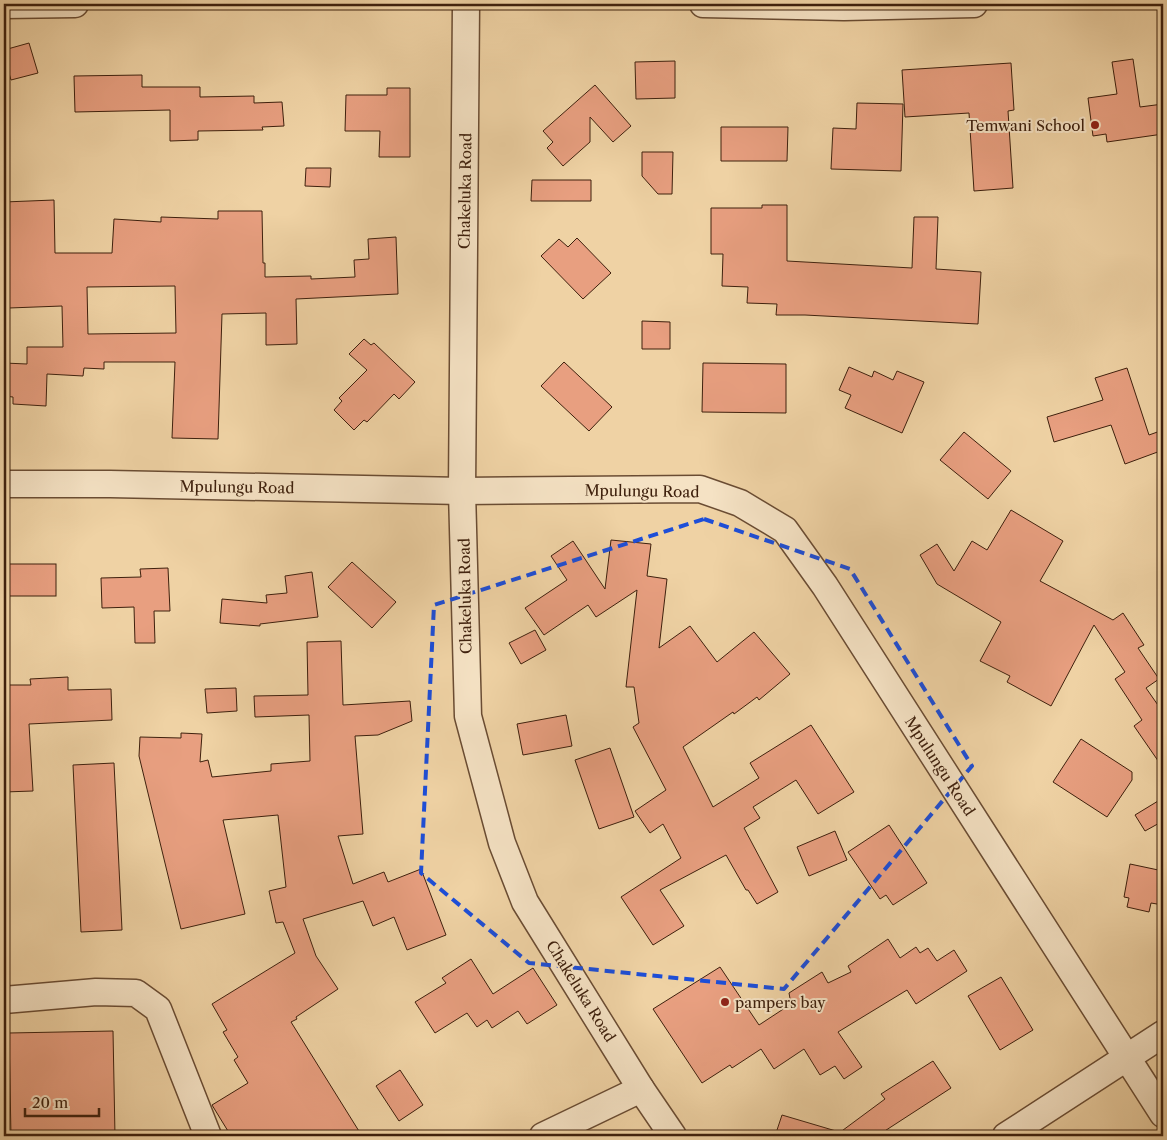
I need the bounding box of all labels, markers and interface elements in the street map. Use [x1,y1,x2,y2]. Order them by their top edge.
place label: Temwani School [966,116,1086,135]
marker: Temwani School [1089,119,1101,131]
street label: Chakeluka Road [454,133,476,249]
street label: Mpulungu Road [179,476,295,498]
street label: Mpulungu Road [584,480,700,502]
street label: Chakeluka Road [454,538,476,654]
street label: Mpulungu Road [901,713,979,819]
street label: Chakeluka Road [542,937,620,1045]
place label: pampers bay [735,993,826,1012]
marker: pampers bay [719,996,731,1008]
scale bar [25,1085,99,1117]
text: 20 m [32,1093,68,1112]

